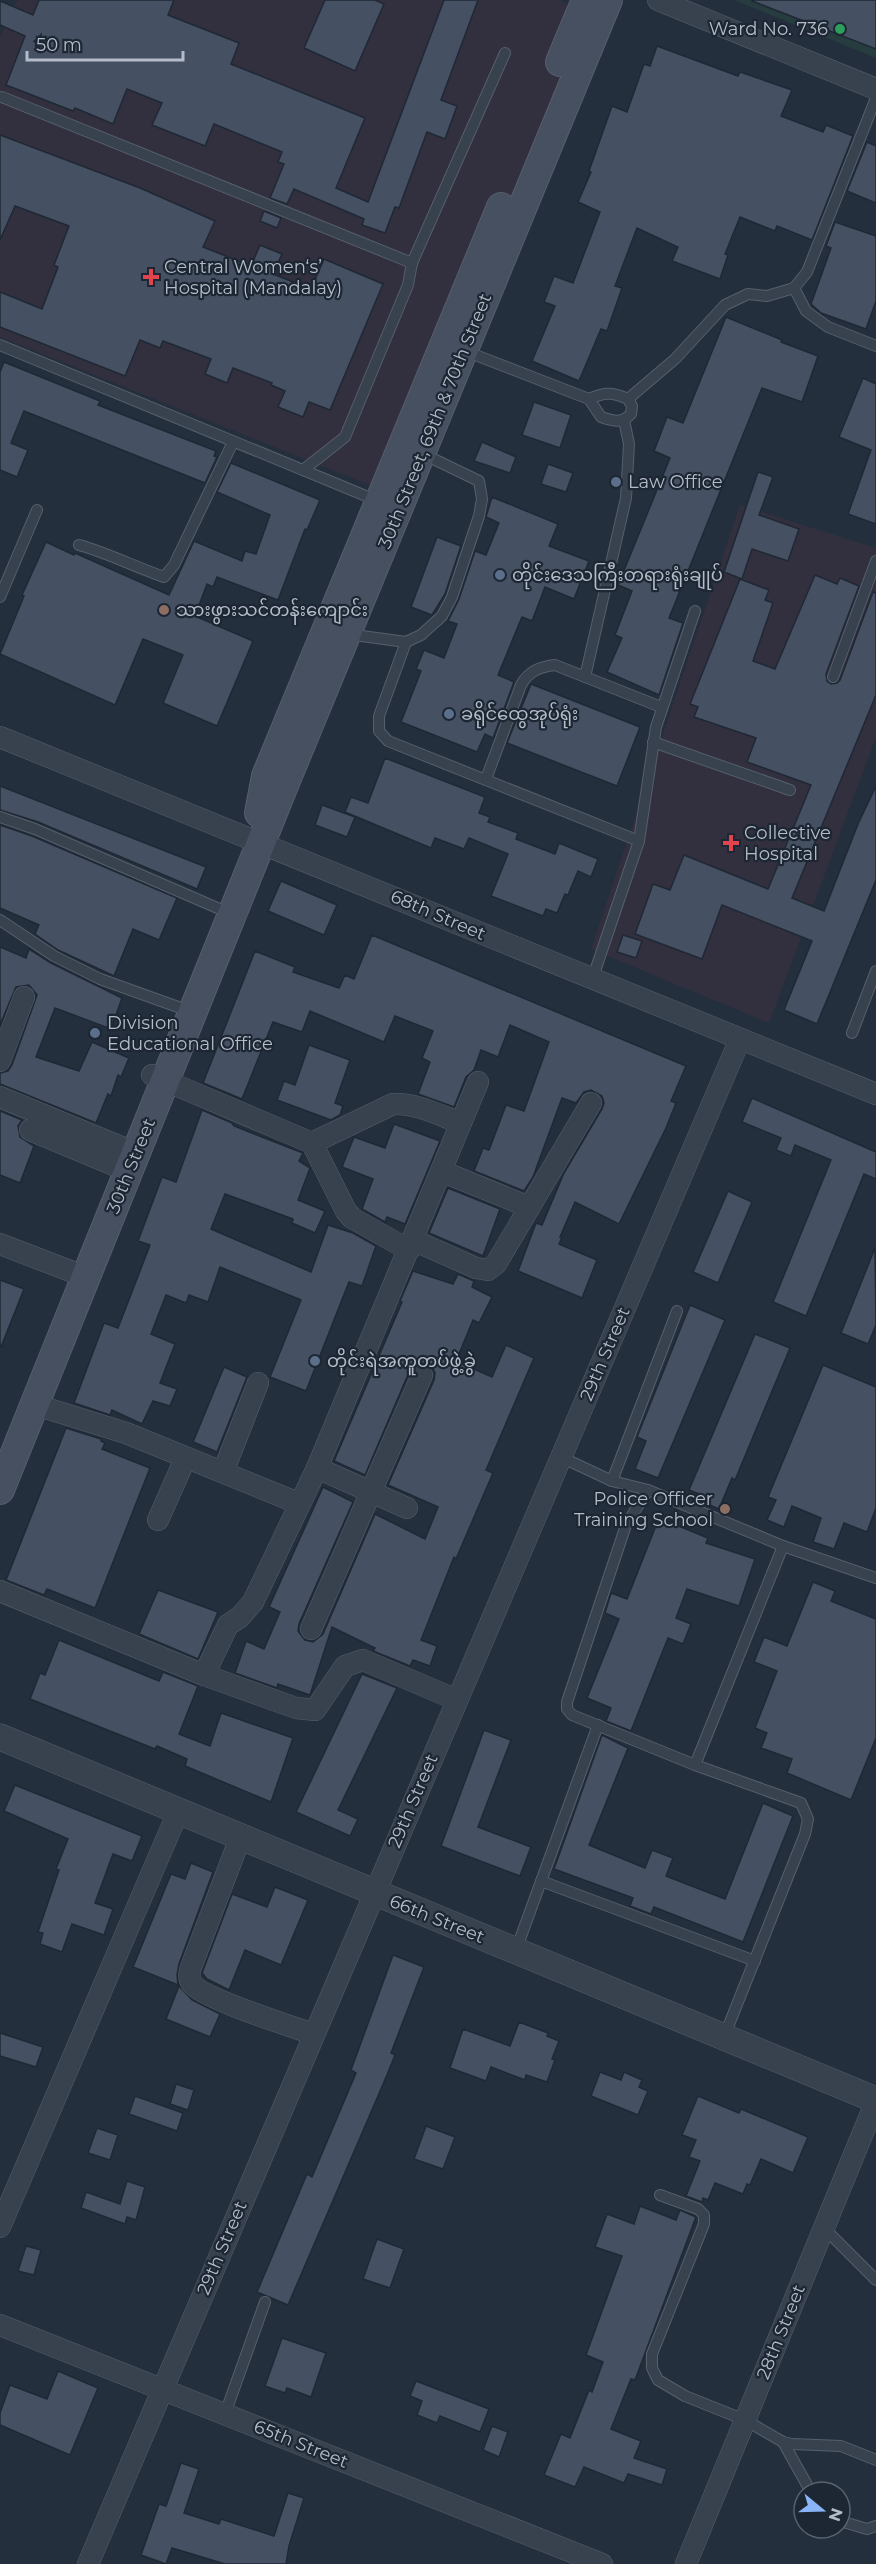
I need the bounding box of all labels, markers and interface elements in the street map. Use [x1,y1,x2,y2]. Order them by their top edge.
place label: Ward No. 736 [709,18,828,40]
marker: Ward No. 736 [833,22,847,36]
scale bar [27,24,183,62]
text: 50 m [36,34,82,56]
place label: Central Women‘s’ Hospital (Mandalay) [164,256,342,299]
marker: Central Women‘s’ Hospital (Mandalay) [142,268,160,286]
street label: 30th Street, 69th & 70th Street [374,290,496,552]
place label: Law Office [628,471,723,493]
marker: Law Office [609,475,623,489]
place label: တိုင်းဒေသကြီးတရားရုံးချုပ် [512,561,723,590]
marker: တိုင်းဒေသကြီးတရားရုံးချုပ် [493,568,507,582]
place label: သားဖွားသင်တန်းကျောင်း [176,597,368,625]
marker: သားဖွားသင်တန်းကျောင်း [157,603,171,617]
place label: ခရိုင်ထွေအုပ်ရုံး [461,700,578,729]
marker: ခရိုင်ထွေအုပ်ရုံး [442,707,456,721]
place label: Collective Hospital [744,822,831,865]
marker: Collective Hospital [722,834,740,852]
street label: 68th Street [387,885,489,945]
place label: Division Educational Office [107,1012,273,1055]
marker: Division Educational Office [88,1026,102,1040]
street label: 30th Street [102,1115,160,1217]
street label: 29th Street [575,1304,635,1404]
place label: တိုင်းရဲအကူတပ်ဖွဲ့ခွဲ [327,1347,476,1376]
marker: တိုင်းရဲအကူတပ်ဖွဲ့ခွဲ [308,1354,322,1368]
place label: Police Officer Training School [574,1488,713,1531]
marker: Police Officer Training School [718,1502,732,1516]
street label: 29th Street [383,1751,443,1851]
street label: 66th Street [386,1890,488,1948]
street label: 29th Street [192,2198,252,2298]
street label: 28th Street [752,2281,810,2383]
street label: 65th Street [251,2415,351,2473]
north arrow [792,2480,852,2540]
text: N [825,2506,847,2524]

